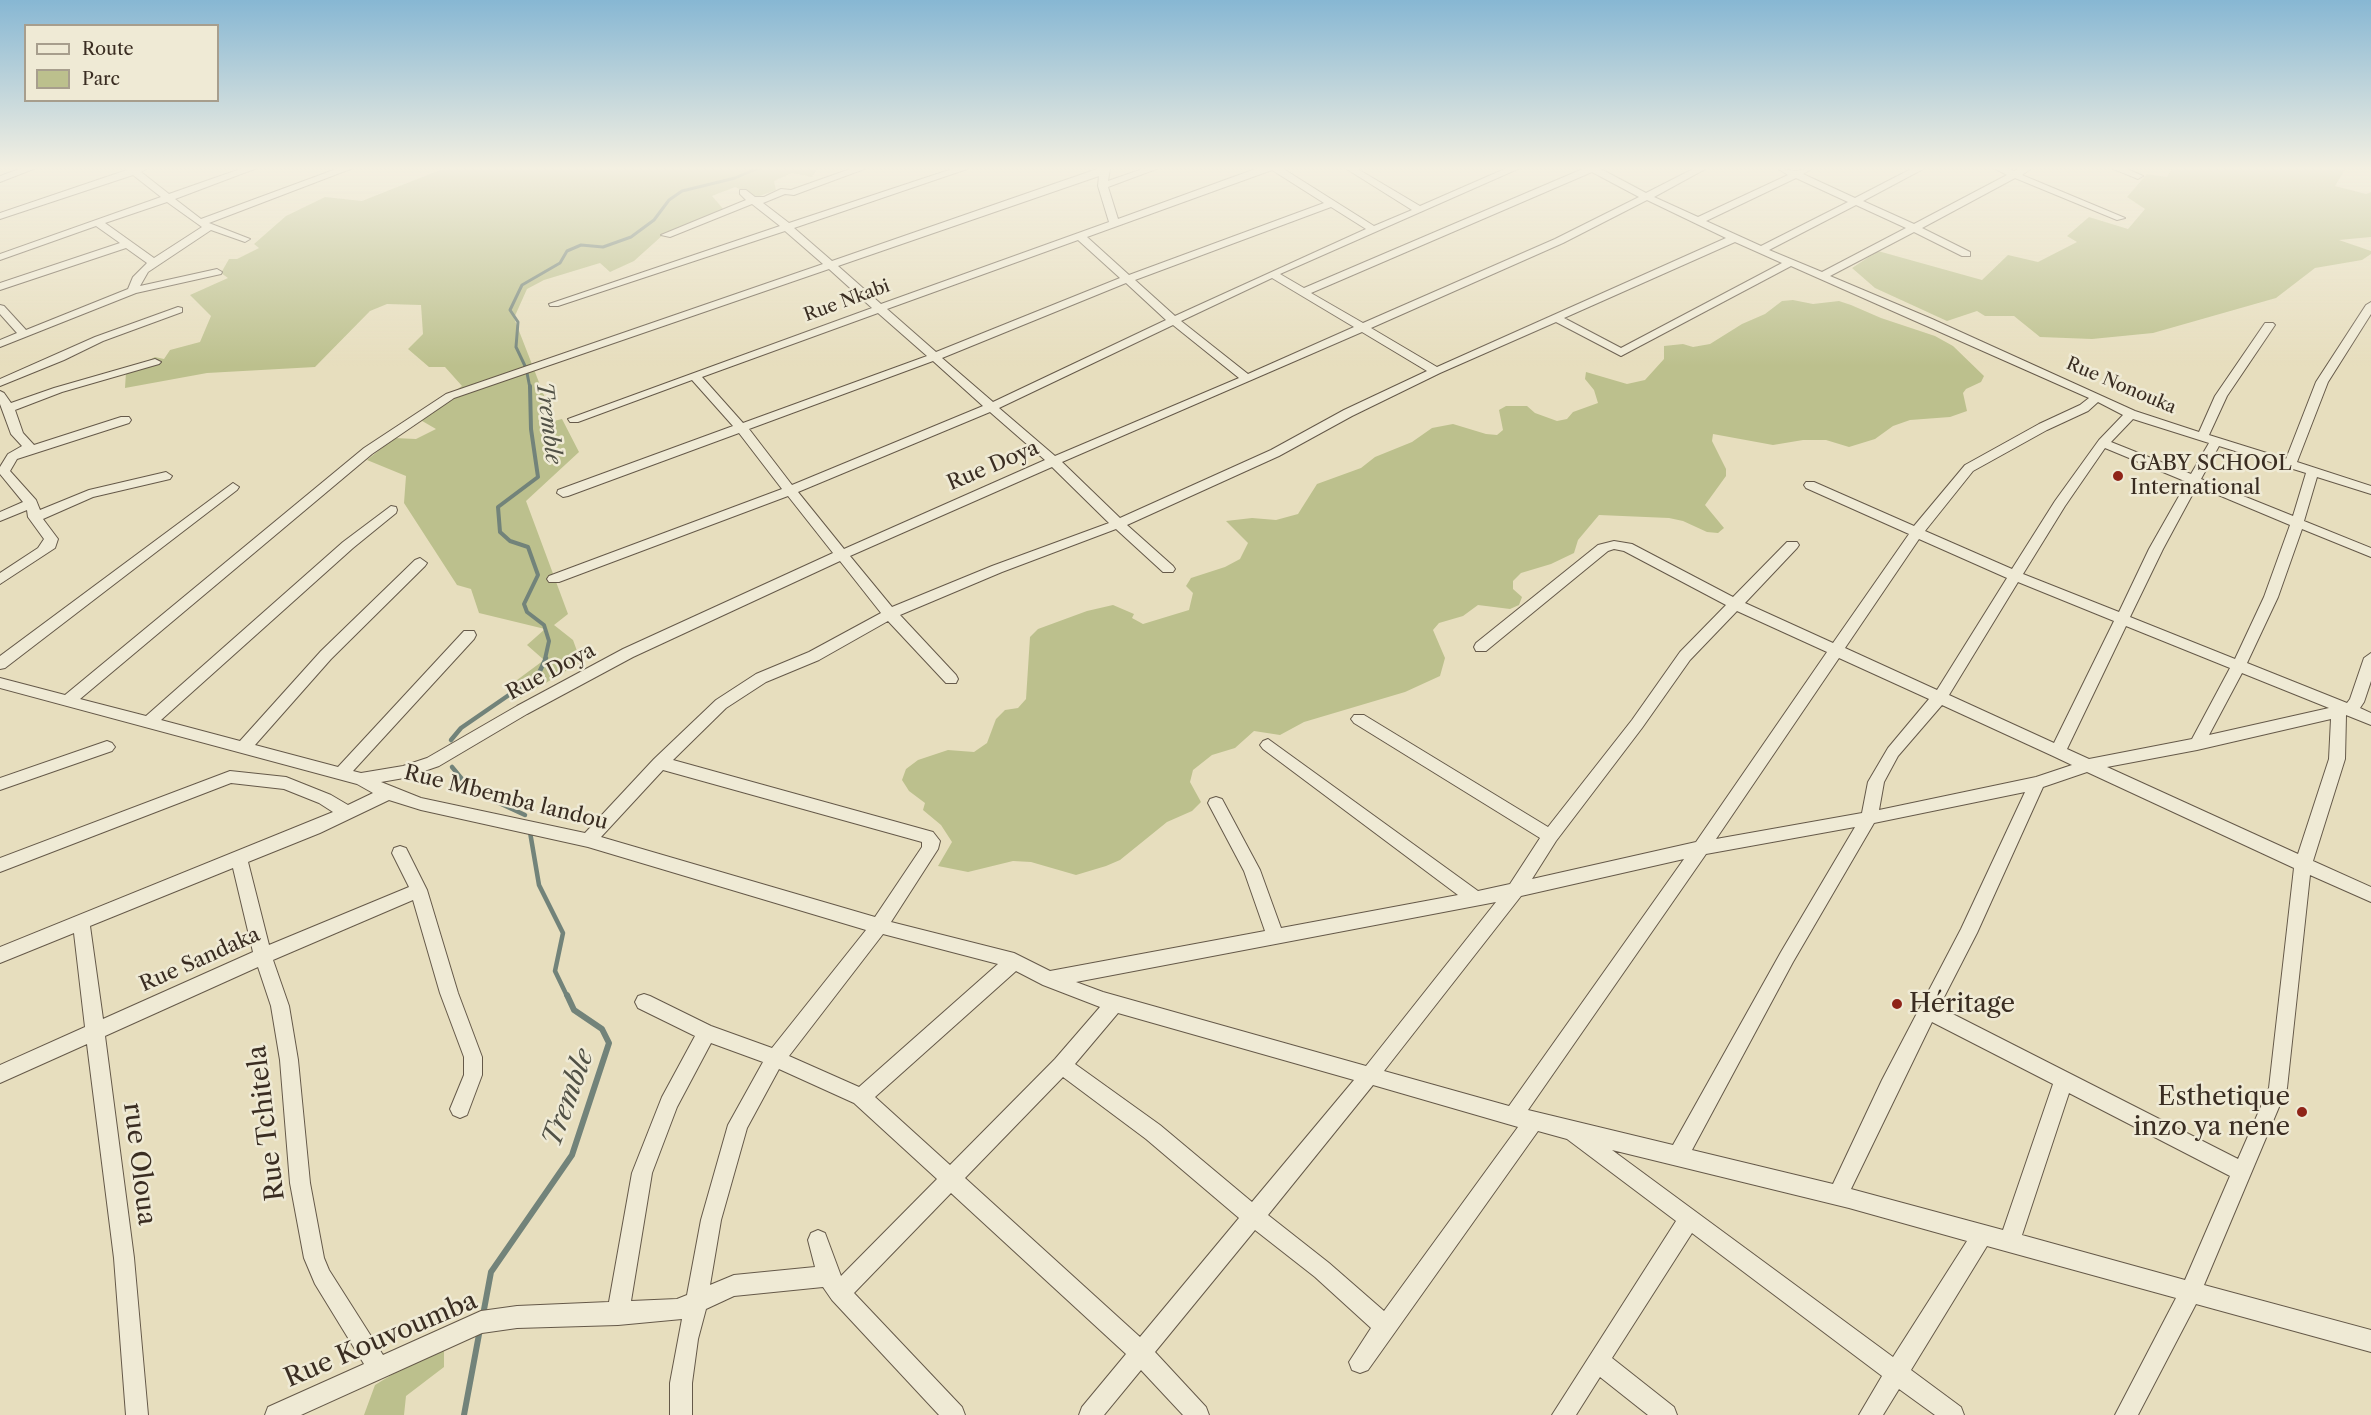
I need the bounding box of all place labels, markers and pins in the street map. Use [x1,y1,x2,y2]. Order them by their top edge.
place label: GABY SCHOOL International [2130,451,2292,501]
marker: GABY SCHOOL International [2111,469,2125,483]
place label: Héritage [1909,988,2015,1020]
marker: Héritage [1890,997,1904,1011]
place label: Esthetique inzo ya nene [2133,1081,2290,1142]
marker: Esthetique inzo ya nene [2295,1105,2309,1119]

